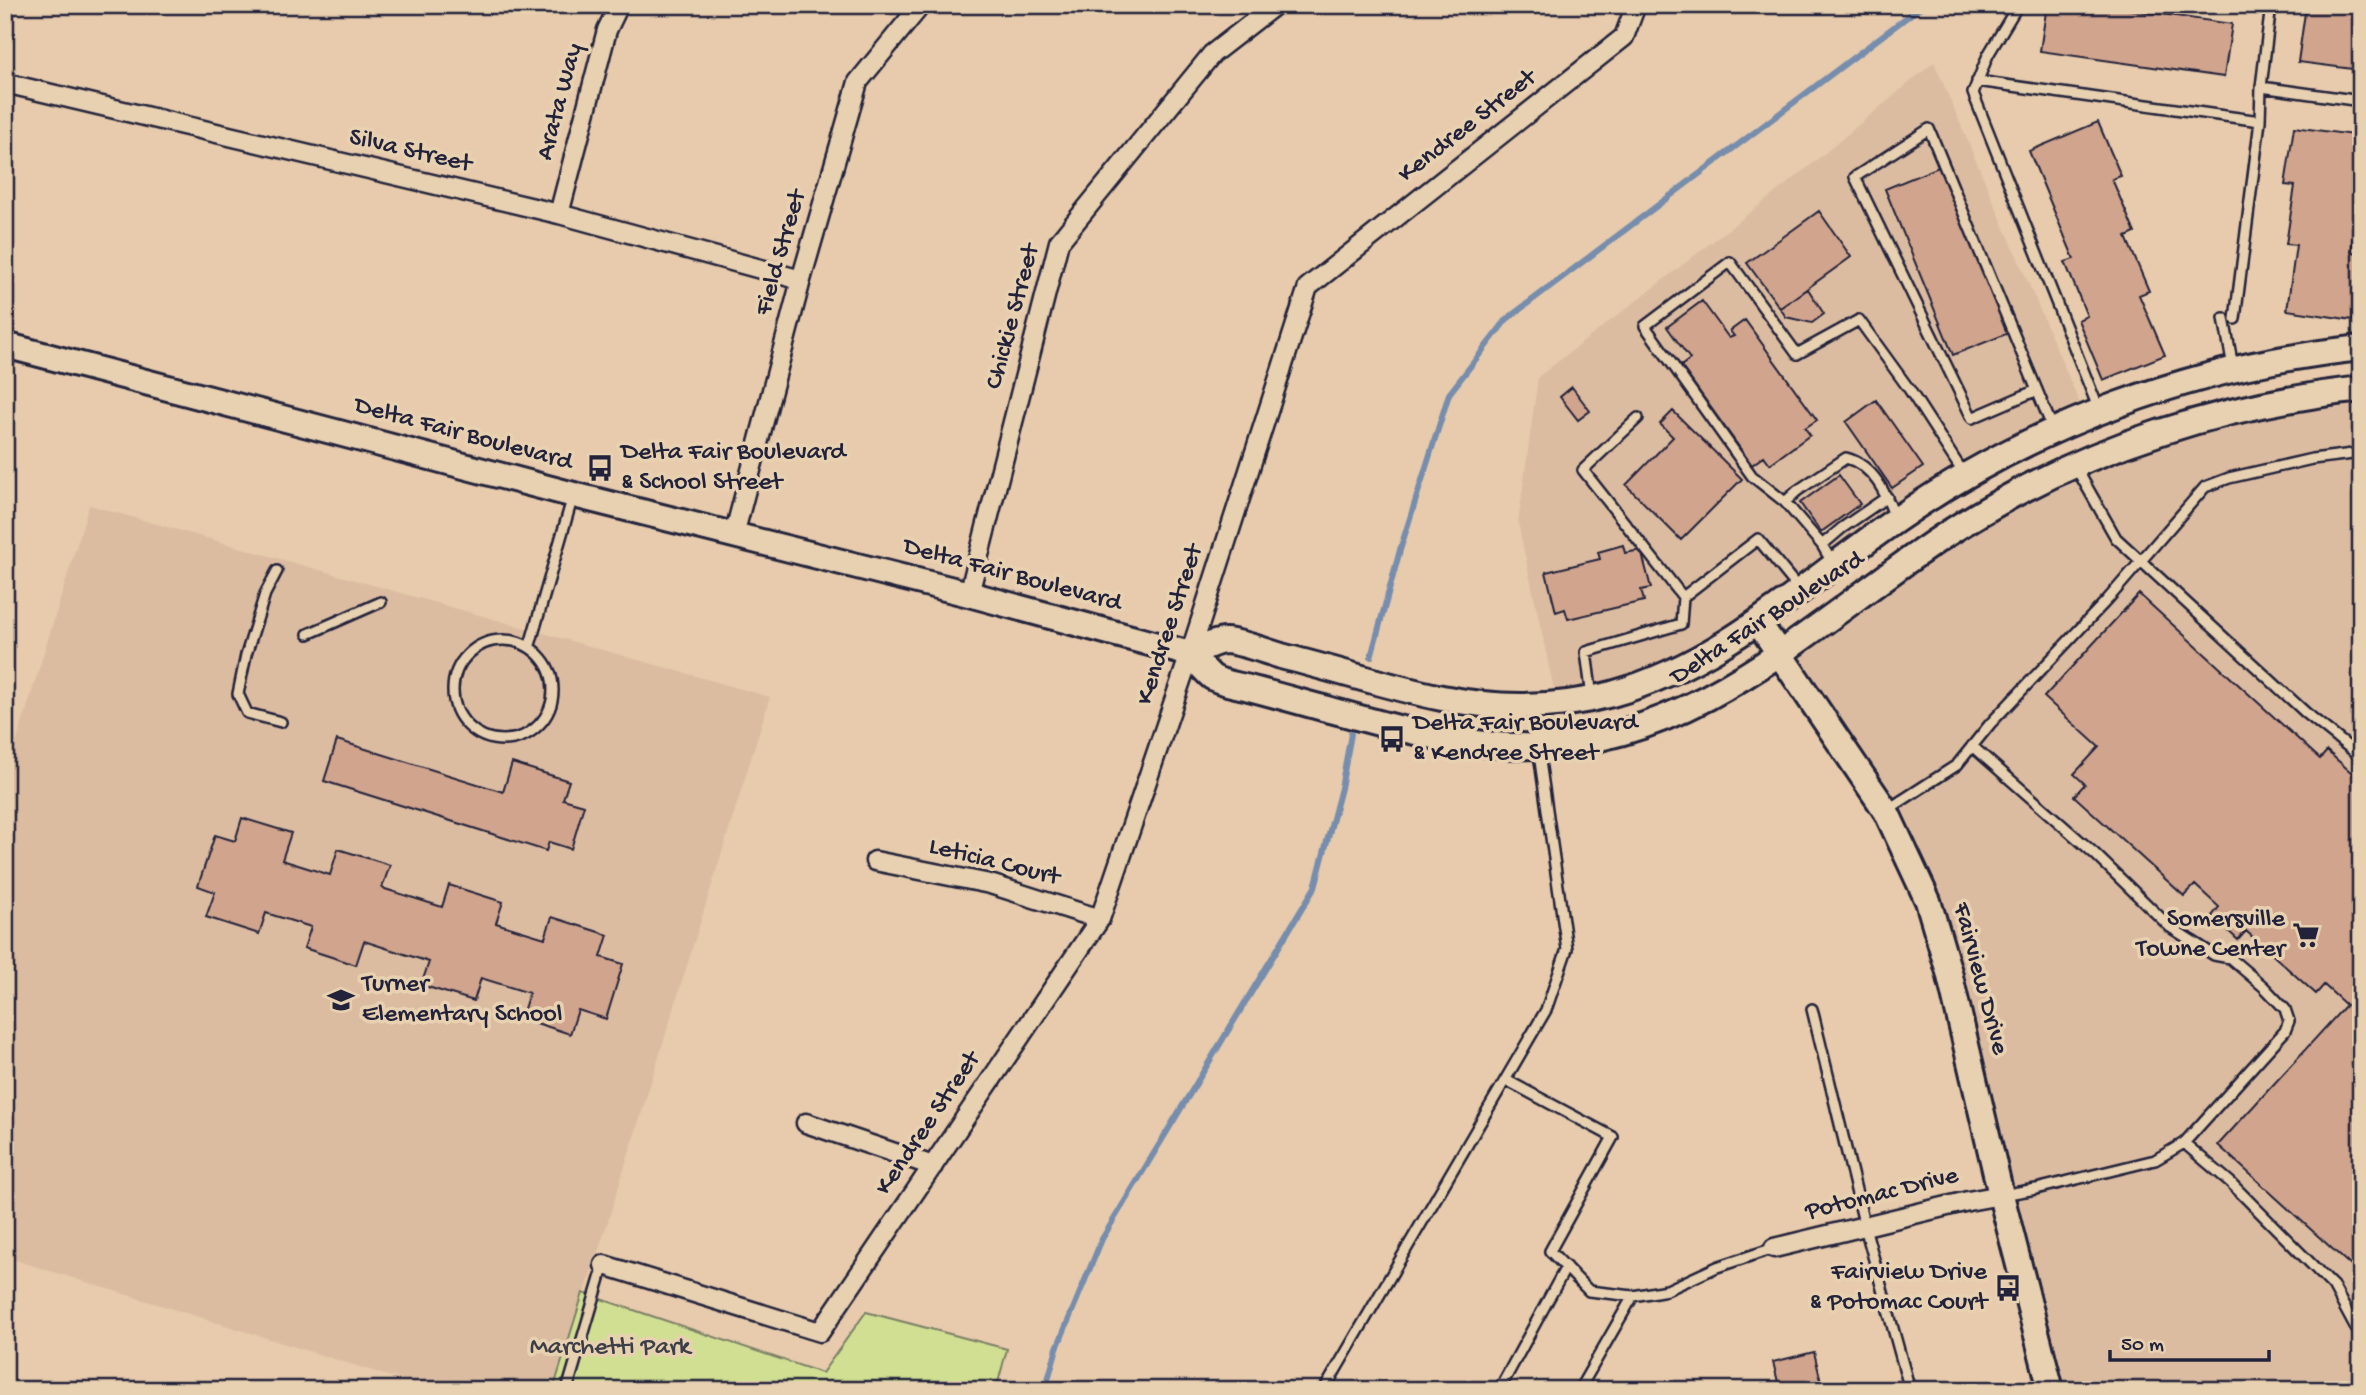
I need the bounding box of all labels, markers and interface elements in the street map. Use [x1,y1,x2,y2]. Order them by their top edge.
street label: Arata Way [531,40,591,164]
street label: Kendree Street [1393,62,1545,191]
street label: Silva Street [346,123,477,182]
street label: Field Street [749,185,815,320]
street label: Chickie Street [980,239,1049,393]
street label: Delta Fair Boulevard [349,390,577,479]
place label: Delta Fair Boulevard & School Street [619,438,847,499]
bus stop icon: Delta Fair Boulevard & School Street [585,453,615,483]
street label: Delta Fair Boulevard [898,531,1126,620]
street label: Kendree Street [1130,539,1212,709]
street label: Delta Fair Boulevard [1664,544,1872,694]
place label: Delta Fair Boulevard & Kendree Street [1411,709,1639,770]
bus stop icon: Delta Fair Boulevard & Kendree Street [1377,724,1407,754]
street label: Leticia Court [925,832,1065,895]
street label: Fairview Drive [1944,899,2014,1059]
place label: Somersville Towne Center [2134,905,2288,966]
supermarket icon: Somersville Towne Center [2291,920,2321,950]
place label: Turner Elementary School [360,970,562,1031]
school or university icon: Turner Elementary School [326,985,356,1015]
street label: Kendree Street [869,1044,990,1202]
street label: Potomac Drive [1801,1161,1962,1229]
place label: Fairview Drive & Potomac Court [1809,1258,1989,1319]
bus stop icon: Fairview Drive & Potomac Court [1993,1273,2023,1303]
scale bar [2110,1318,2270,1362]
park label: Marchetti Park [530,1333,693,1364]
text: 50 m [2121,1334,2164,1359]

